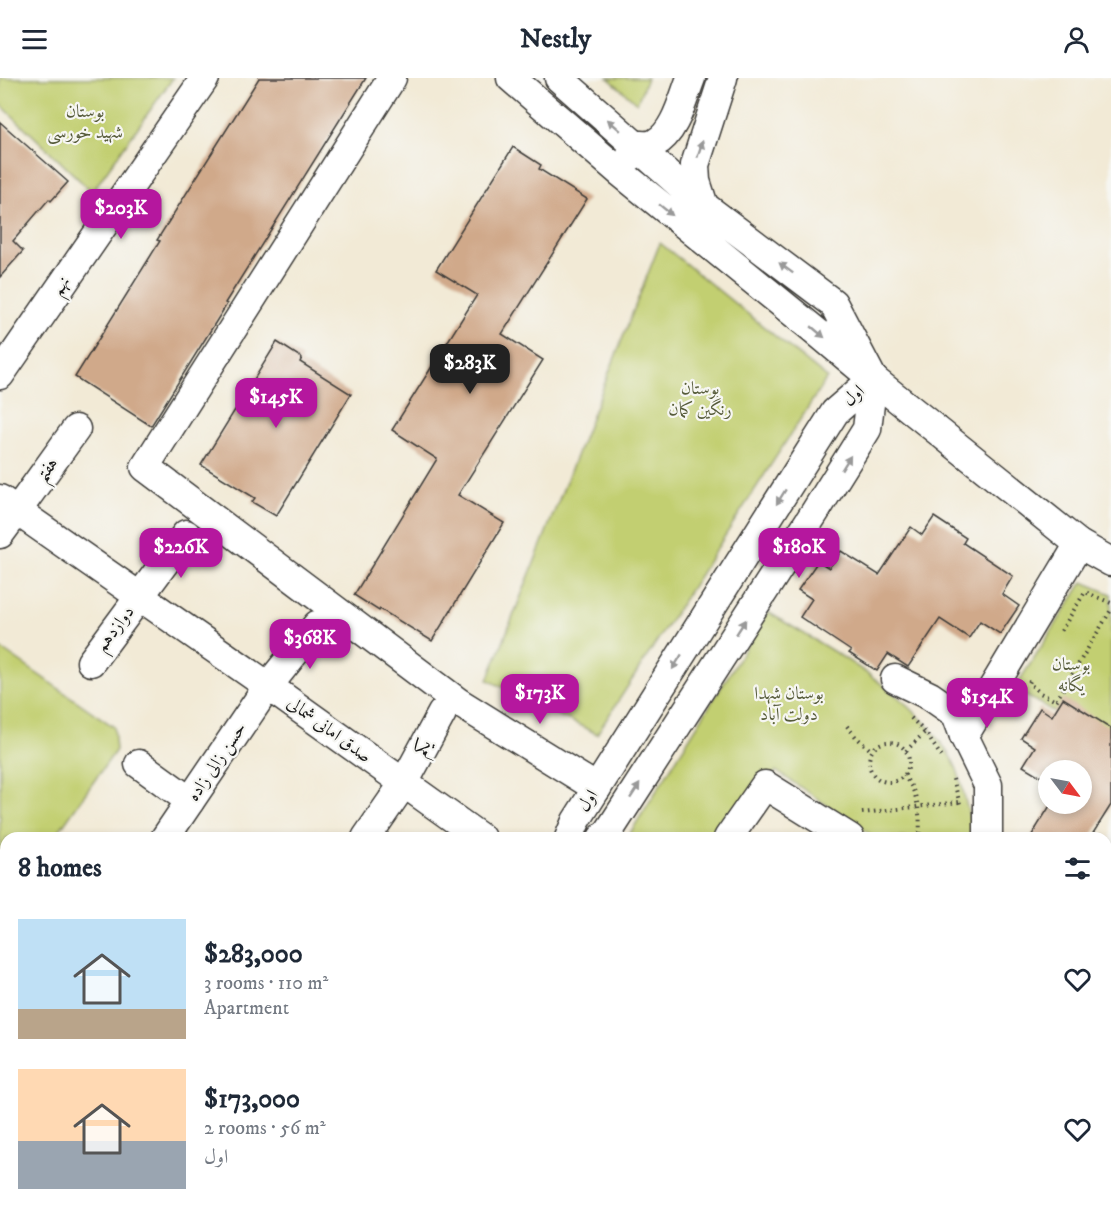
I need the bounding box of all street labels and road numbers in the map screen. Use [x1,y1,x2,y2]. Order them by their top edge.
street label: نهم [47,272,80,303]
street label: اول [838,380,870,412]
street label: هفتم [31,453,68,490]
street label: دوازدهم [91,602,143,659]
street label: صدق امانی شمالی [282,692,376,768]
street label: حسن زالی زاده [183,718,251,806]
street label: یکم [410,734,442,763]
street label: اول [573,786,603,816]

